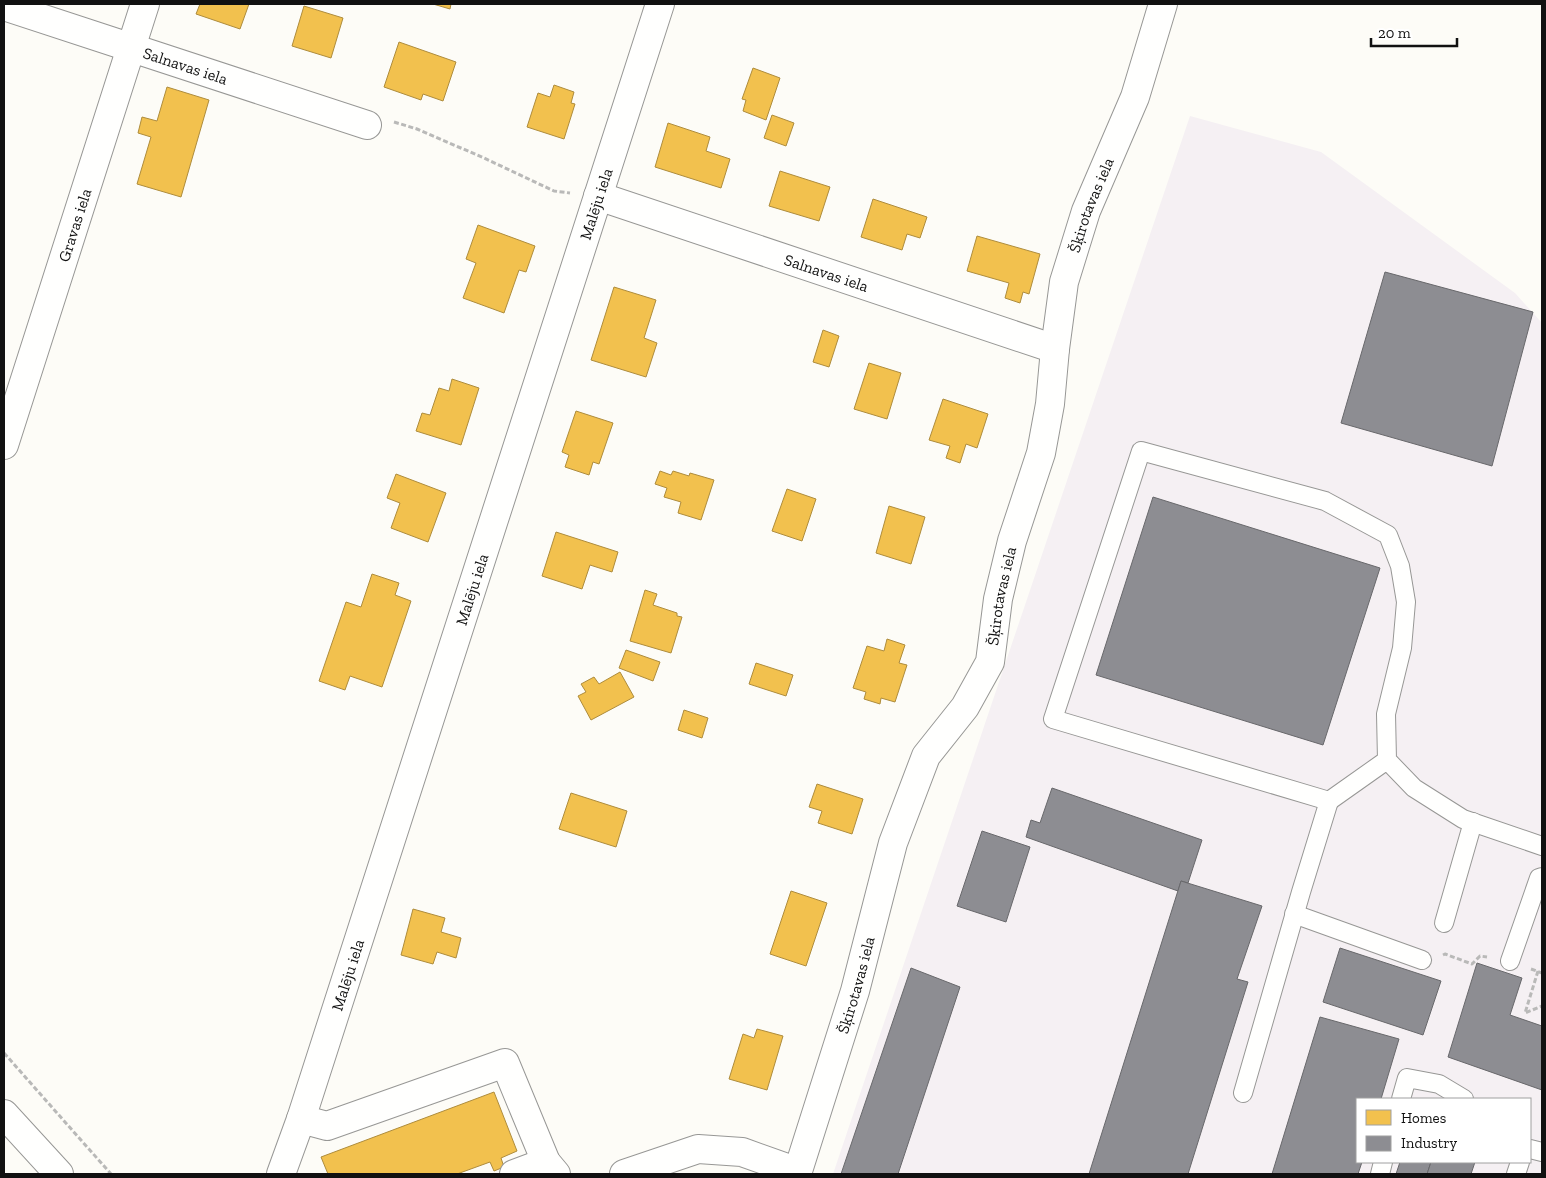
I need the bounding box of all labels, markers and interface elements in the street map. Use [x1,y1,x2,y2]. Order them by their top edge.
scale bar [1371,15,1457,47]
text: 20 m [1378,24,1411,42]
street label: Salnavas iela [141,43,230,88]
street label: Šķirotavas iela [1064,154,1117,255]
street label: Malēju iela [575,165,616,242]
street label: Gravas iela [54,186,95,264]
street label: Salnavas iela [782,250,871,296]
street label: Šķirotavas iela [983,544,1020,646]
street label: Malēju iela [451,551,492,628]
street label: Šķirotavas iela [833,934,878,1036]
street label: Malēju iela [327,936,368,1013]
legend [1356,1098,1531,1163]
text: Homes [1401,1109,1446,1127]
text: Industry [1401,1134,1458,1152]

